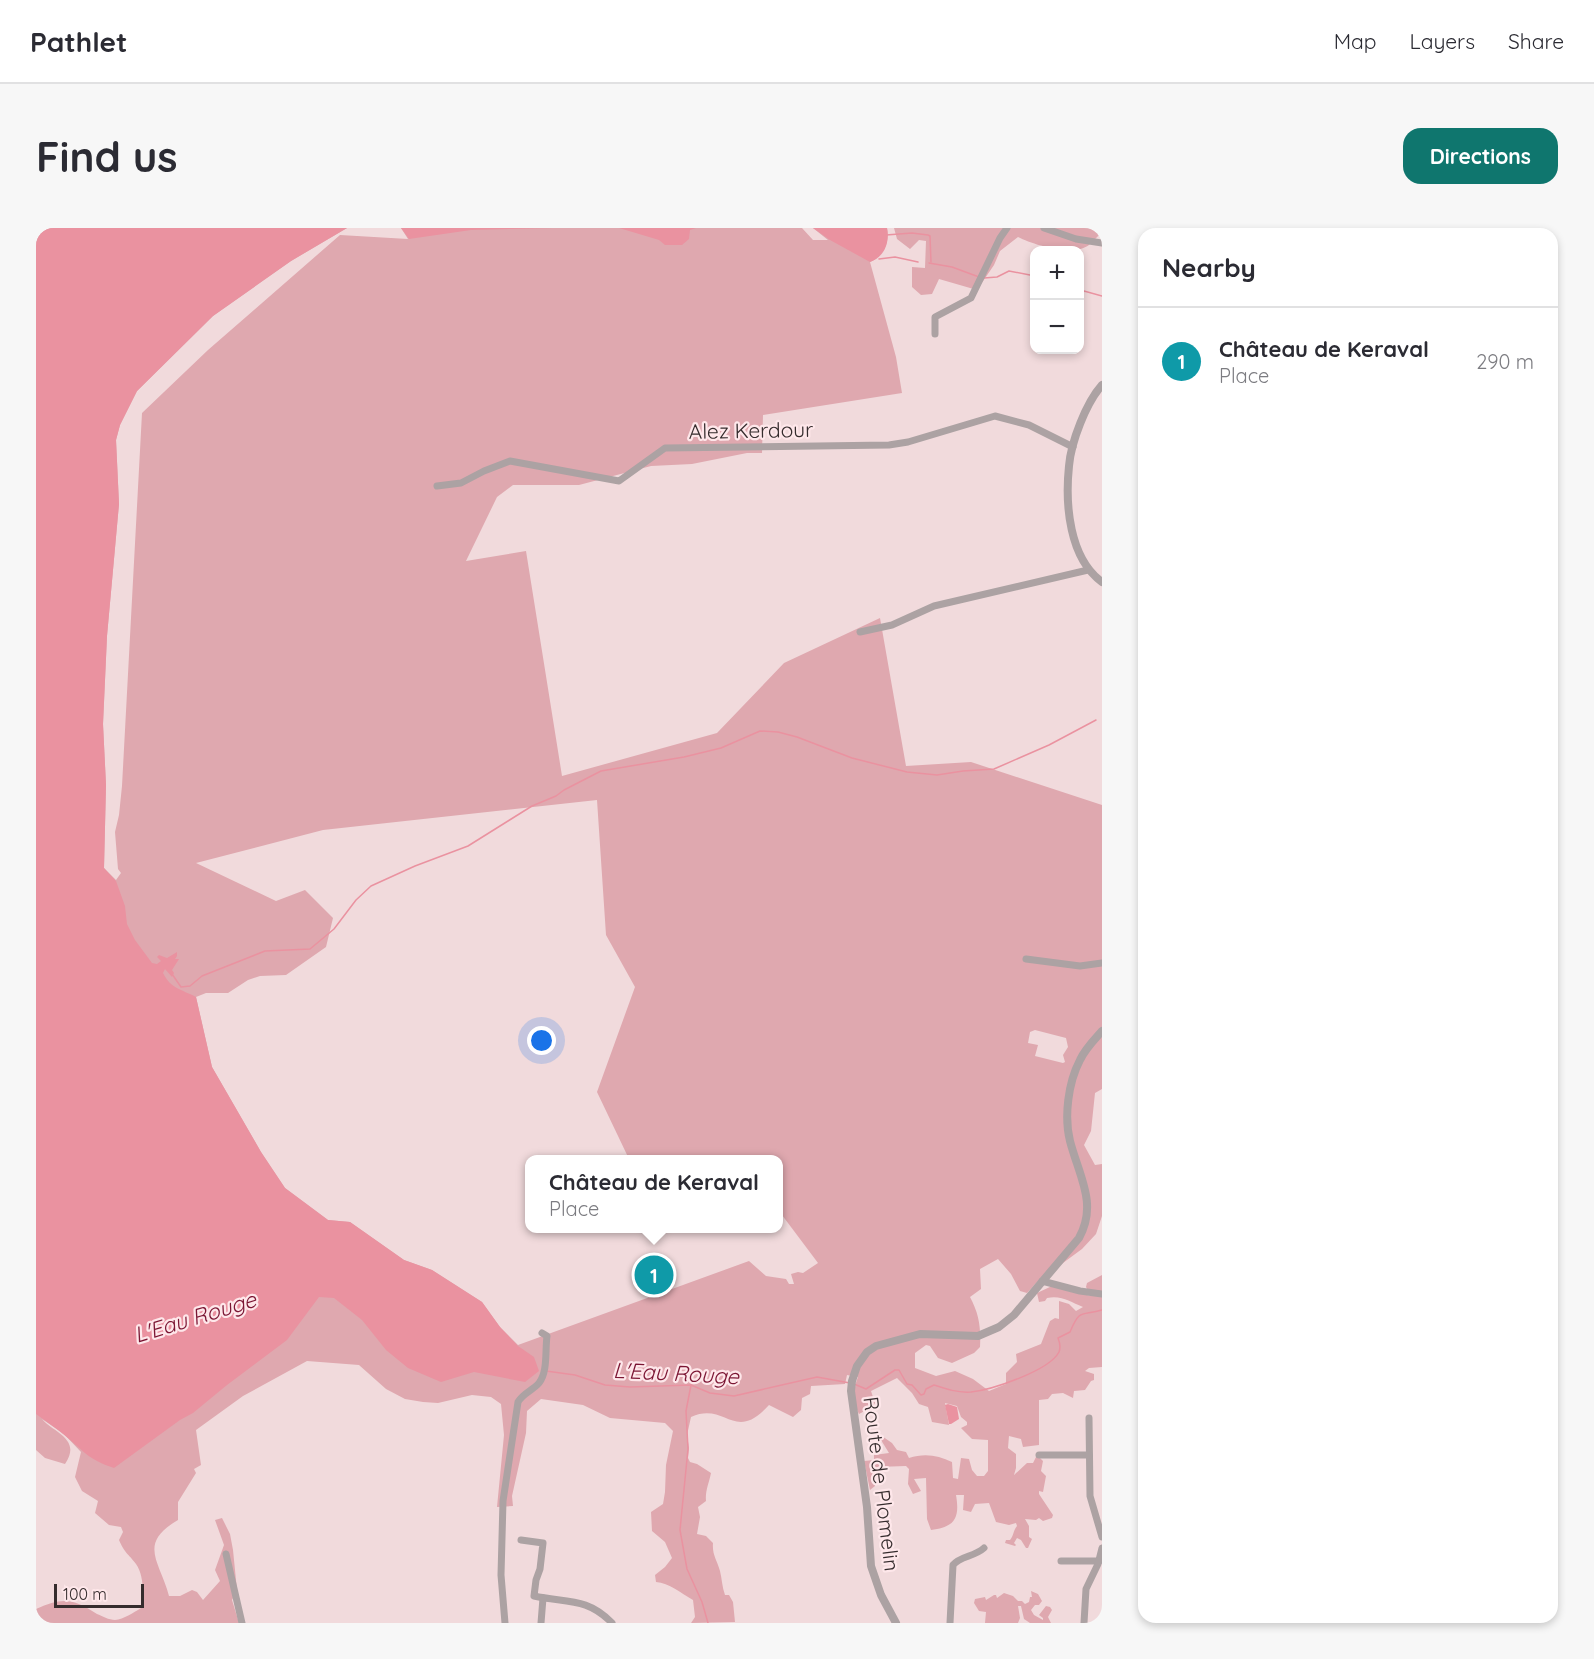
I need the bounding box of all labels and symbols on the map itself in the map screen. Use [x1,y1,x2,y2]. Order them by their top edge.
street label: Alez Kerdour [688,416,813,444]
your location [527,1026,556,1055]
pin: 1 [634,1252,674,1298]
water label: L'Eau Rouge [131,1285,261,1349]
water label: L'Eau Rouge [612,1356,741,1390]
street label: Route de Plomelin [858,1395,906,1573]
scale bar [54,1581,144,1608]

